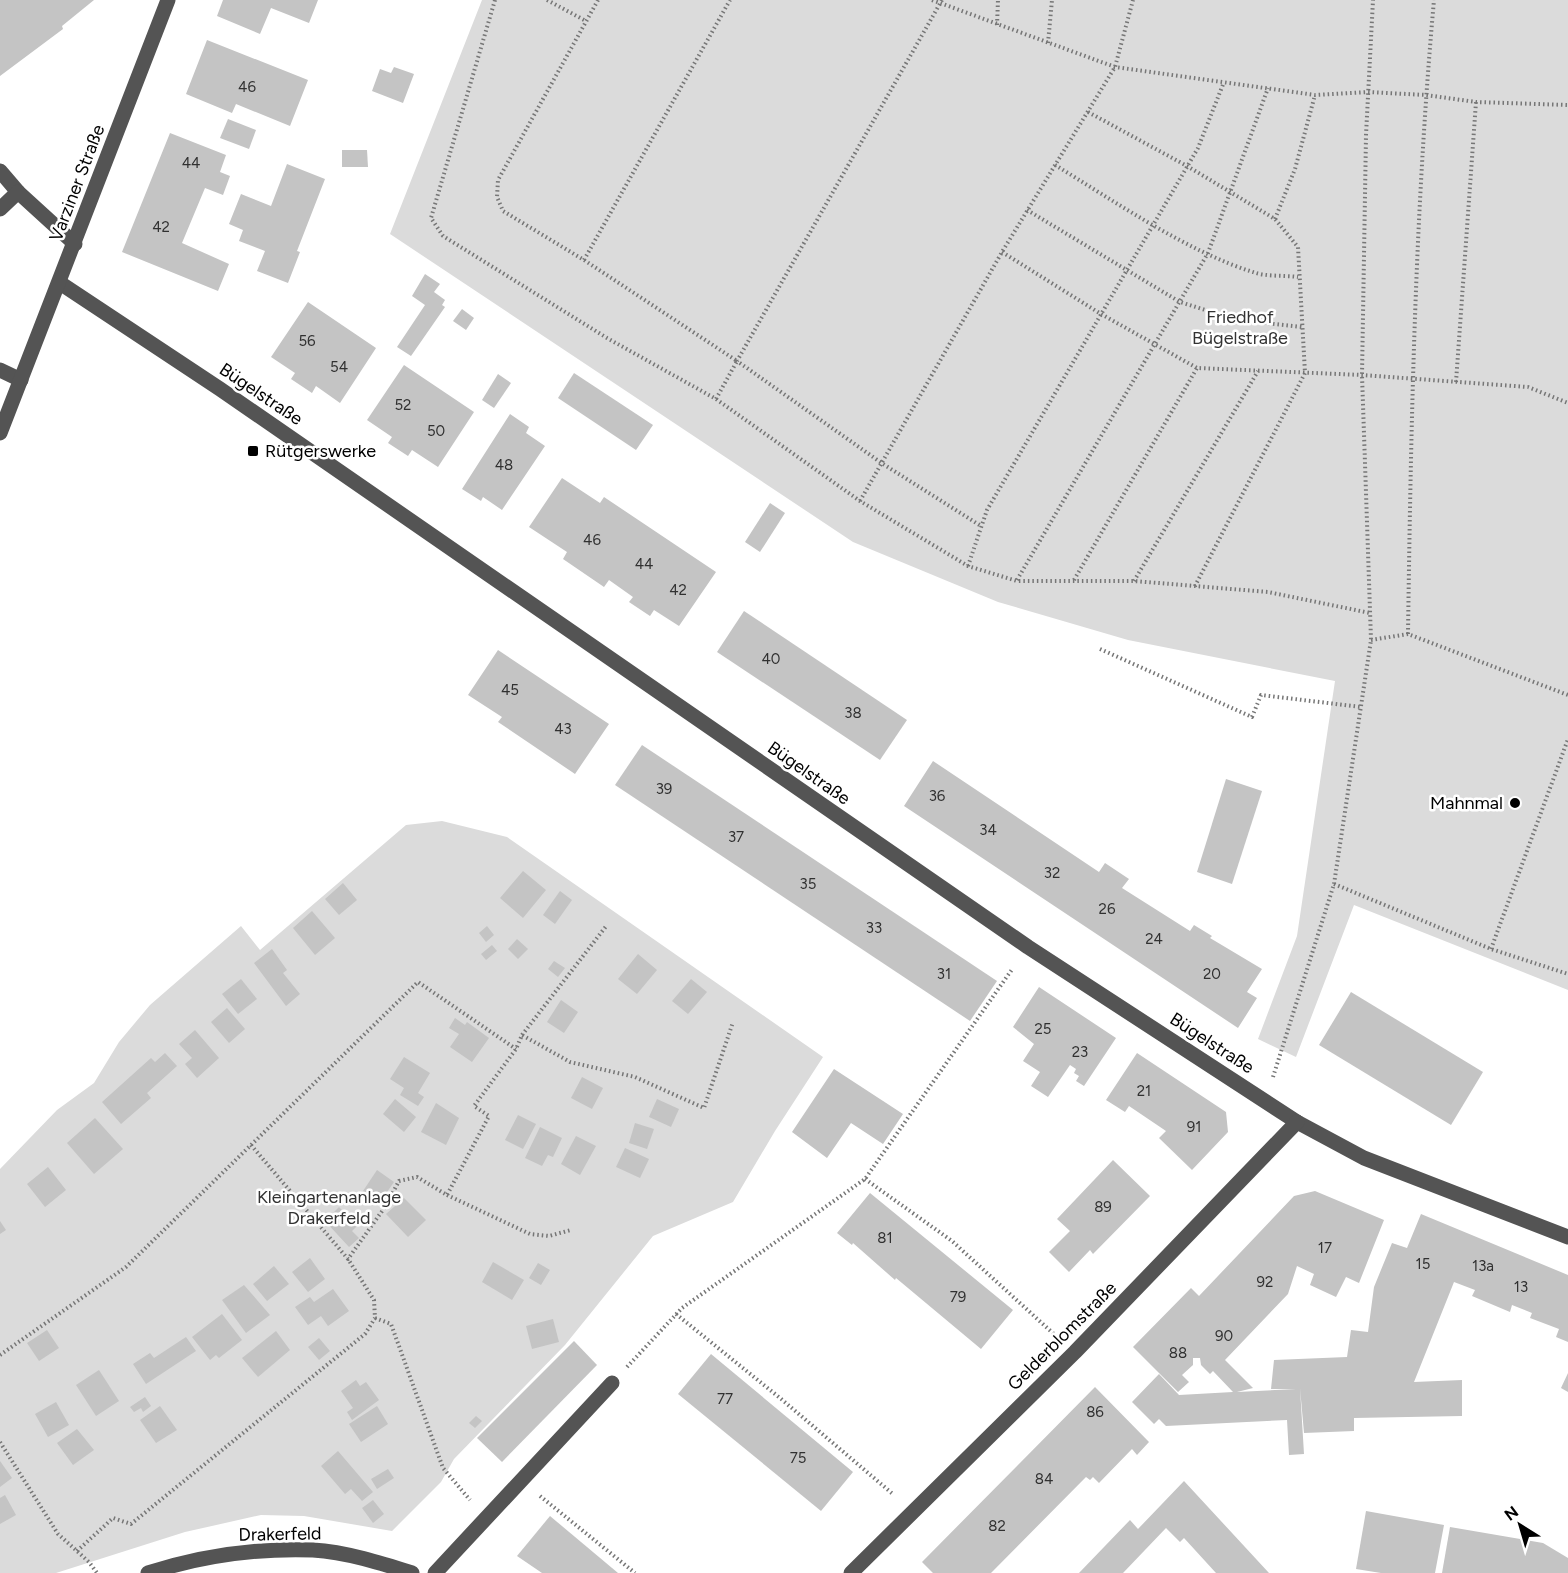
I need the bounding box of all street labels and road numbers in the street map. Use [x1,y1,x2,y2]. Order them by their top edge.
street label: Varziner Straße [45,121,109,245]
street label: Bügelstraße [215,358,307,430]
street label: Bügelstraße [763,737,855,810]
street label: Bügelstraße [1166,1008,1258,1078]
street label: Gelderblomstraße [1003,1277,1121,1395]
street label: Drakerfeld [238,1522,322,1546]

